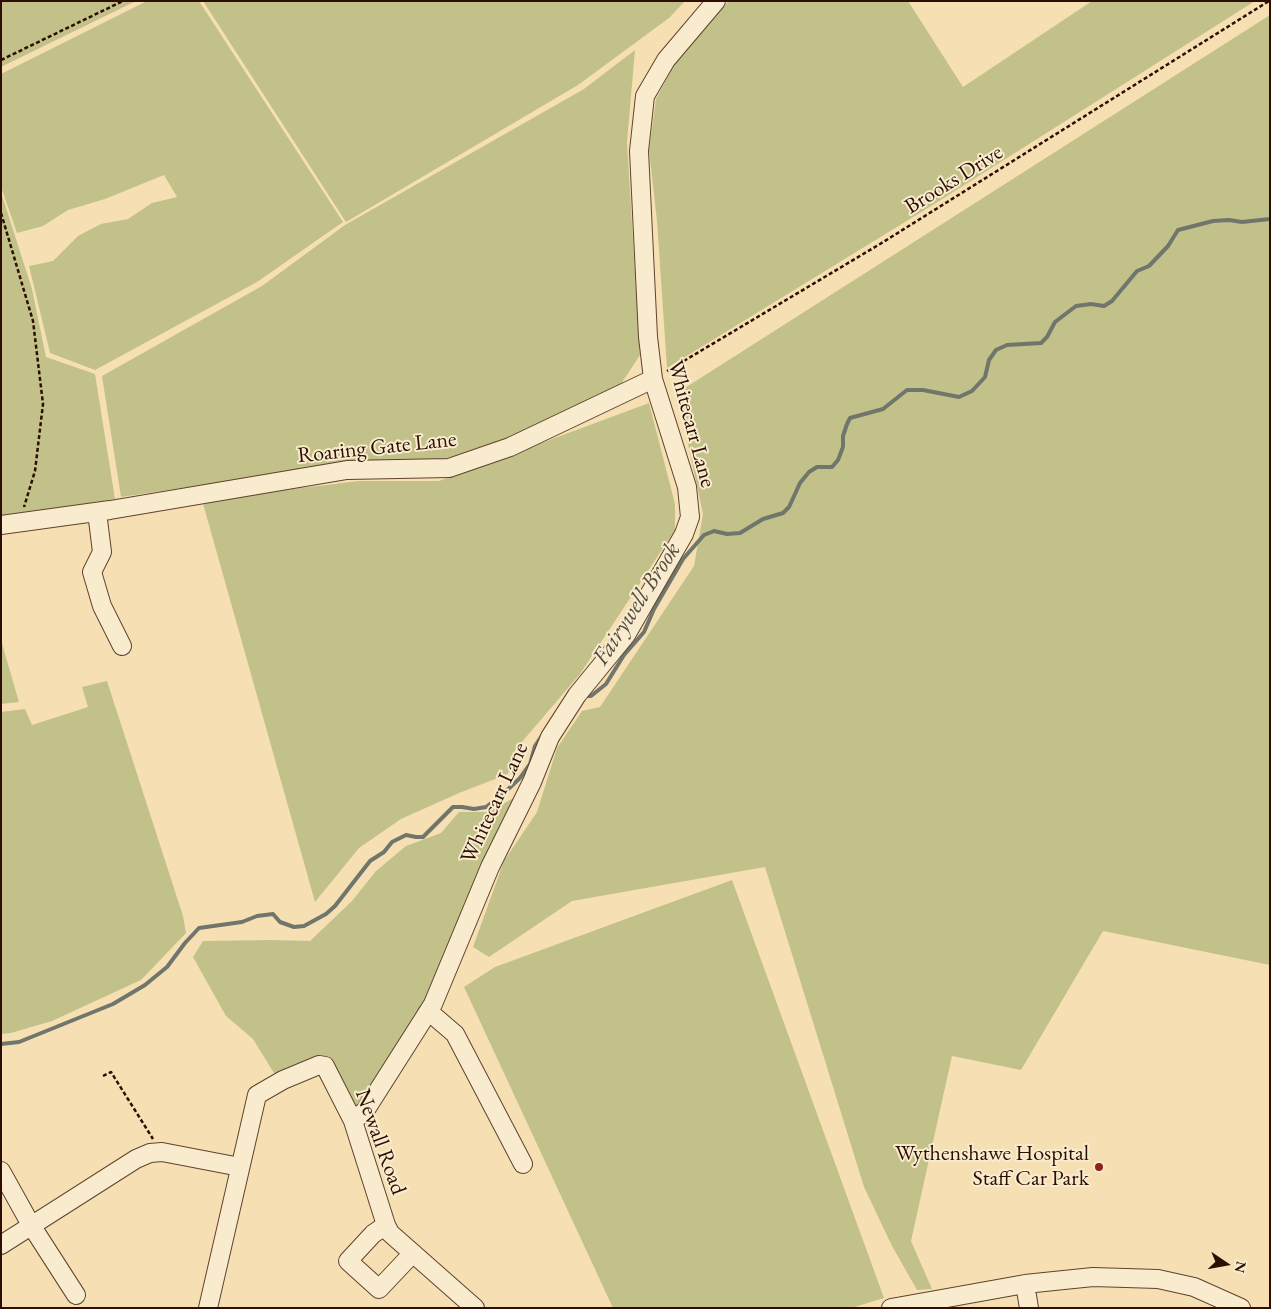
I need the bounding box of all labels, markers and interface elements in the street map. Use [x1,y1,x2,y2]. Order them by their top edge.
street label: Brooks Drive [900,140,1008,220]
street label: Whitecarr Lane [661,358,721,490]
street label: Roaring Gate Lane [296,427,458,469]
water label: Fairywell Brook [587,537,687,671]
street label: Whitecarr Lane [455,738,535,868]
street label: Newall Road [349,1086,411,1198]
place label: Wythenshawe Hospital Staff Car Park [895,1141,1089,1192]
marker: Wythenshawe Hospital Staff Car Park [1093,1161,1105,1173]
north arrow [1201,1239,1251,1289]
text: N [1231,1260,1251,1275]

